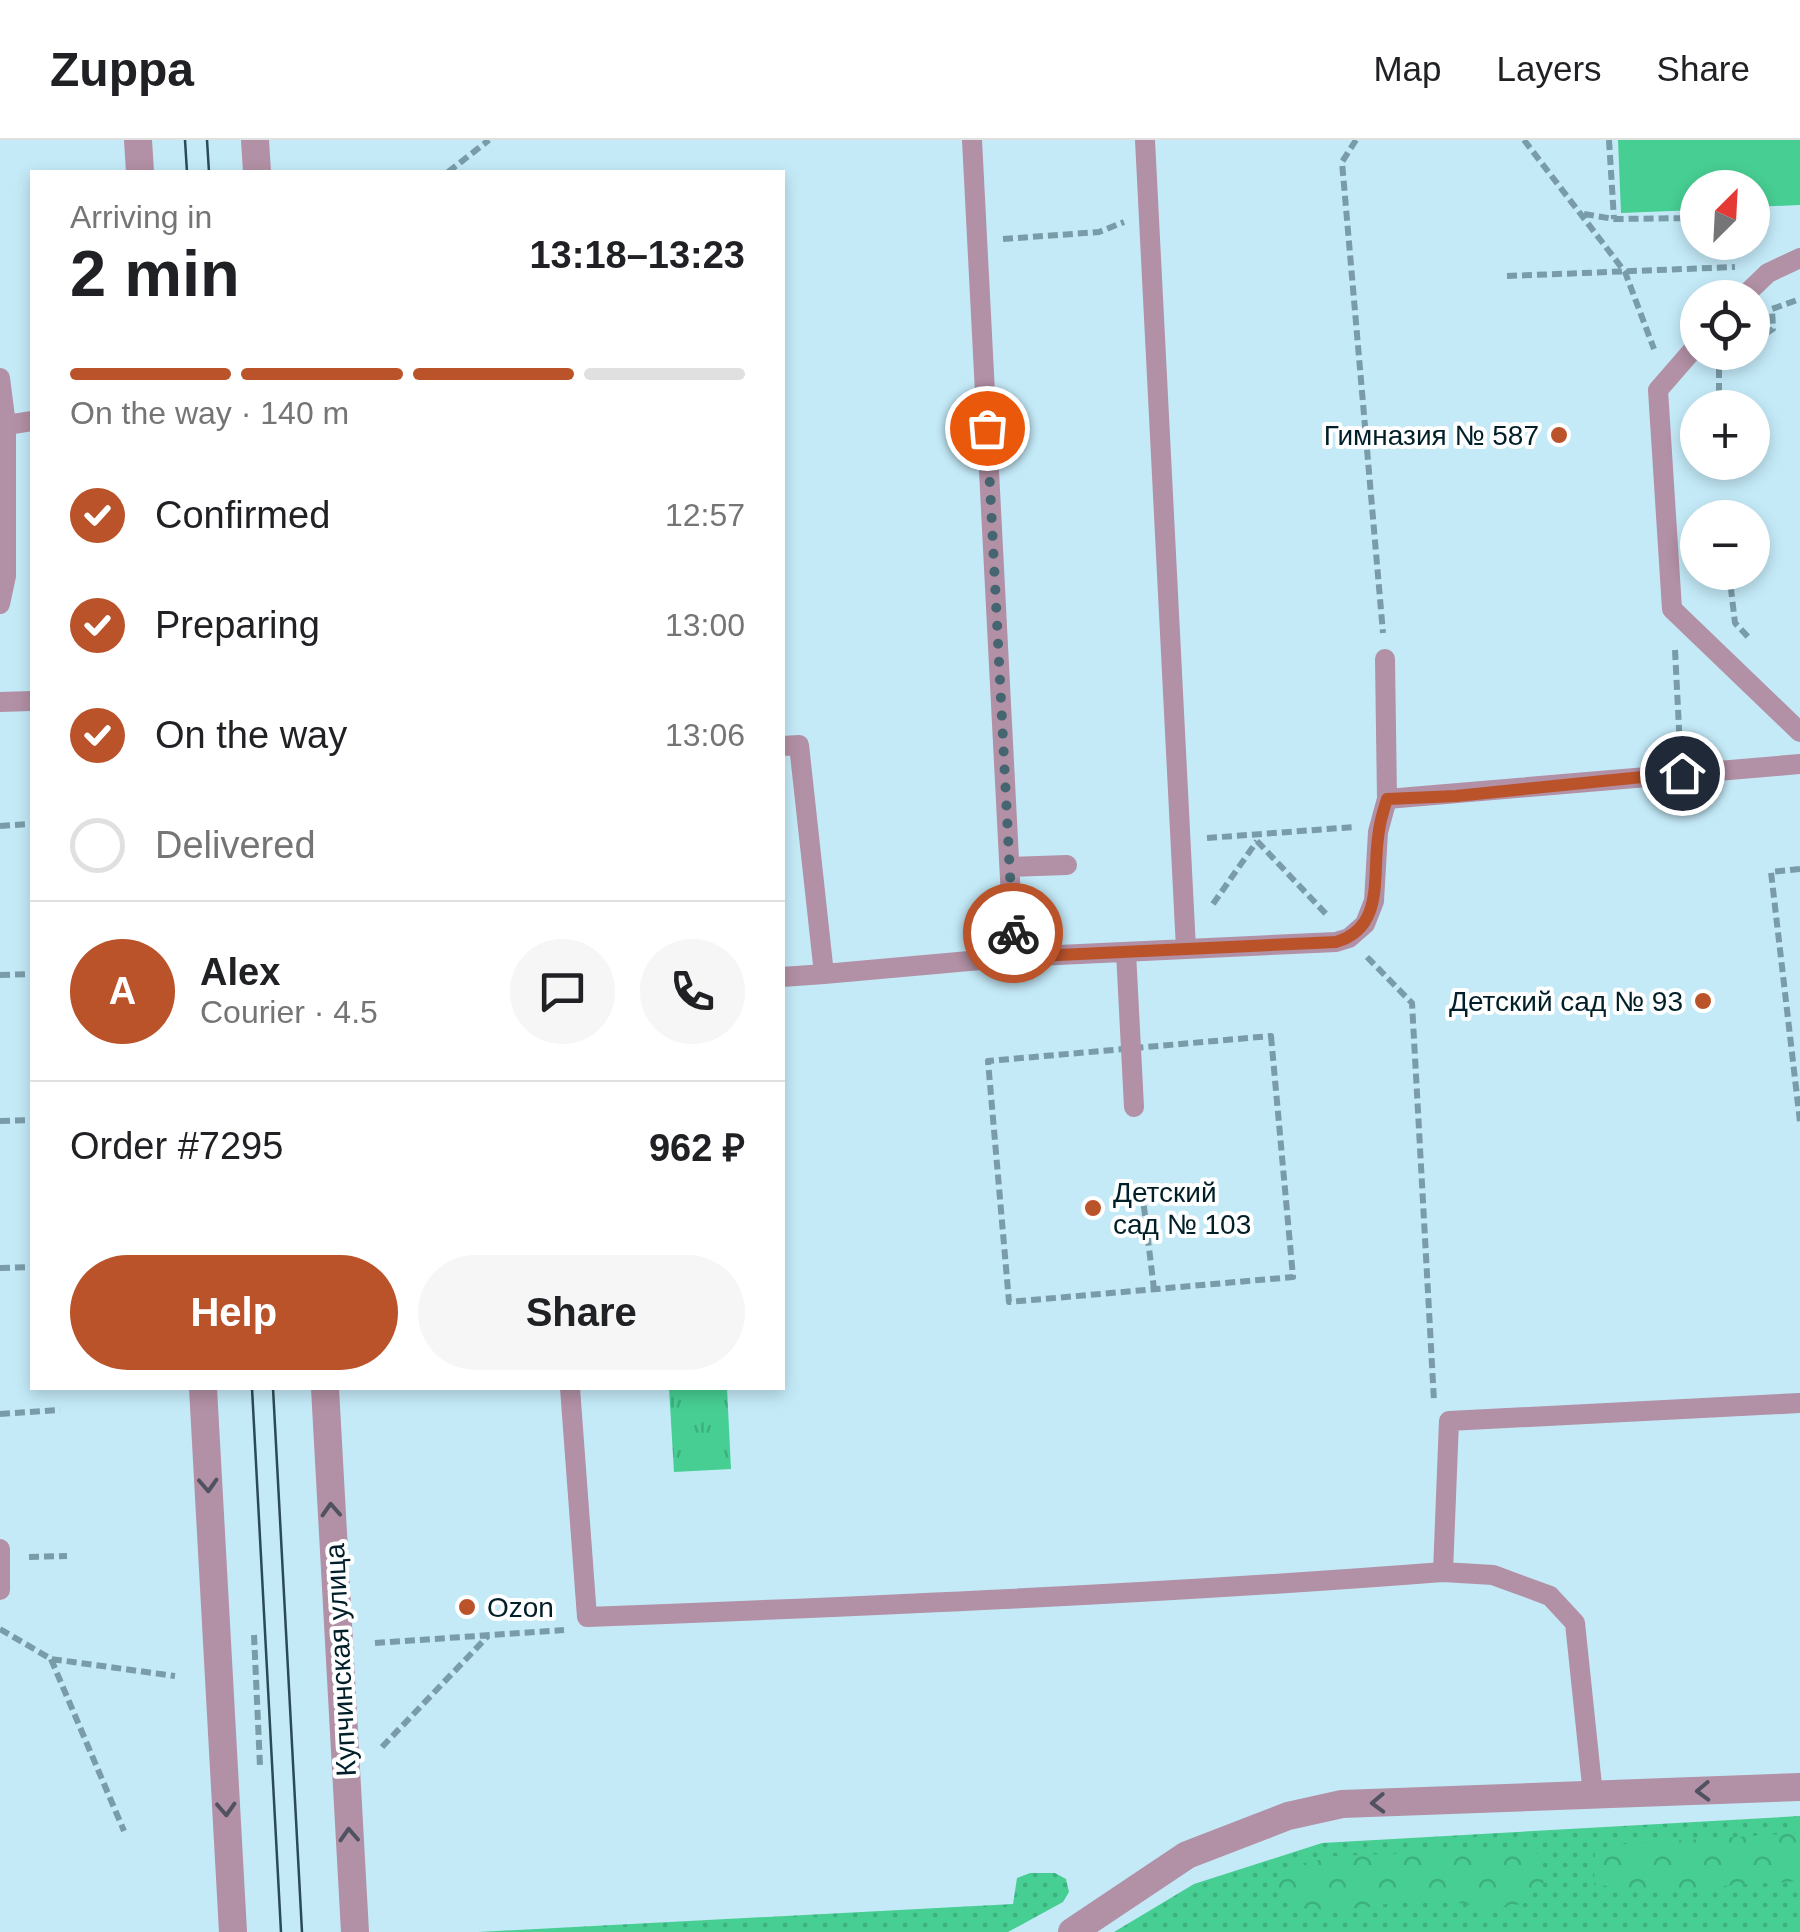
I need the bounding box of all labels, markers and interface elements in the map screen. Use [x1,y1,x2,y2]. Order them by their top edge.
text: Zuppa [50,43,194,96]
text: Map [1373,49,1442,88]
text: Layers [1497,49,1602,88]
text: Share [1657,49,1750,88]
north arrow [1680,170,1770,260]
map controls [1680,170,1770,590]
text: Arriving in [70,199,212,235]
text: 13:18–13:23 [529,234,745,276]
text: 2 min [70,237,240,310]
button: locate [1680,280,1770,370]
pin [945,386,1030,471]
button: + [1680,390,1770,480]
text: On the way · 140 m [70,395,349,431]
icon: bag [960,401,1015,456]
place label: Гимназия № 587 [1324,420,1539,451]
marker: Гимназия № 587 [1548,424,1570,446]
icon: check [70,488,125,543]
text: Confirmed [155,494,330,536]
text: 12:57 [665,497,745,533]
button: − [1680,500,1770,590]
icon: check [70,598,125,653]
text: Preparing [155,604,320,646]
text: 13:00 [665,607,745,643]
icon: check [70,708,125,763]
text: On the way [155,714,347,756]
text: 13:06 [665,717,745,753]
pin [1640,731,1725,816]
icon: home [1655,746,1710,801]
text: Delivered [155,824,316,866]
courier [963,883,1063,983]
icon: bike [986,906,1041,961]
button: chat [510,939,615,1044]
button: phone [640,939,745,1044]
text: Alex [200,951,280,993]
text: A [109,970,136,1012]
place label: Детский сад № 93 [1449,986,1683,1017]
marker: Детский сад № 93 [1692,990,1714,1012]
text: Courier · 4.5 [200,994,378,1030]
text: Order #7295 [70,1125,283,1167]
text: 962 ₽ [649,1127,745,1169]
place label: Детский сад № 103 [1113,1177,1251,1240]
marker: Детский сад № 103 [1082,1197,1104,1219]
button: Help [70,1255,398,1370]
button: Share [418,1255,745,1370]
one-way arrow [197,1477,218,1493]
one-way arrow [321,1502,342,1518]
street label: Купчинская улица [319,1542,362,1777]
place label: Ozon [487,1592,554,1623]
marker: Ozon [456,1596,478,1618]
one-way arrow [1694,1780,1710,1801]
one-way arrow [1369,1792,1385,1813]
one-way arrow [215,1802,236,1818]
one-way arrow [339,1826,360,1842]

